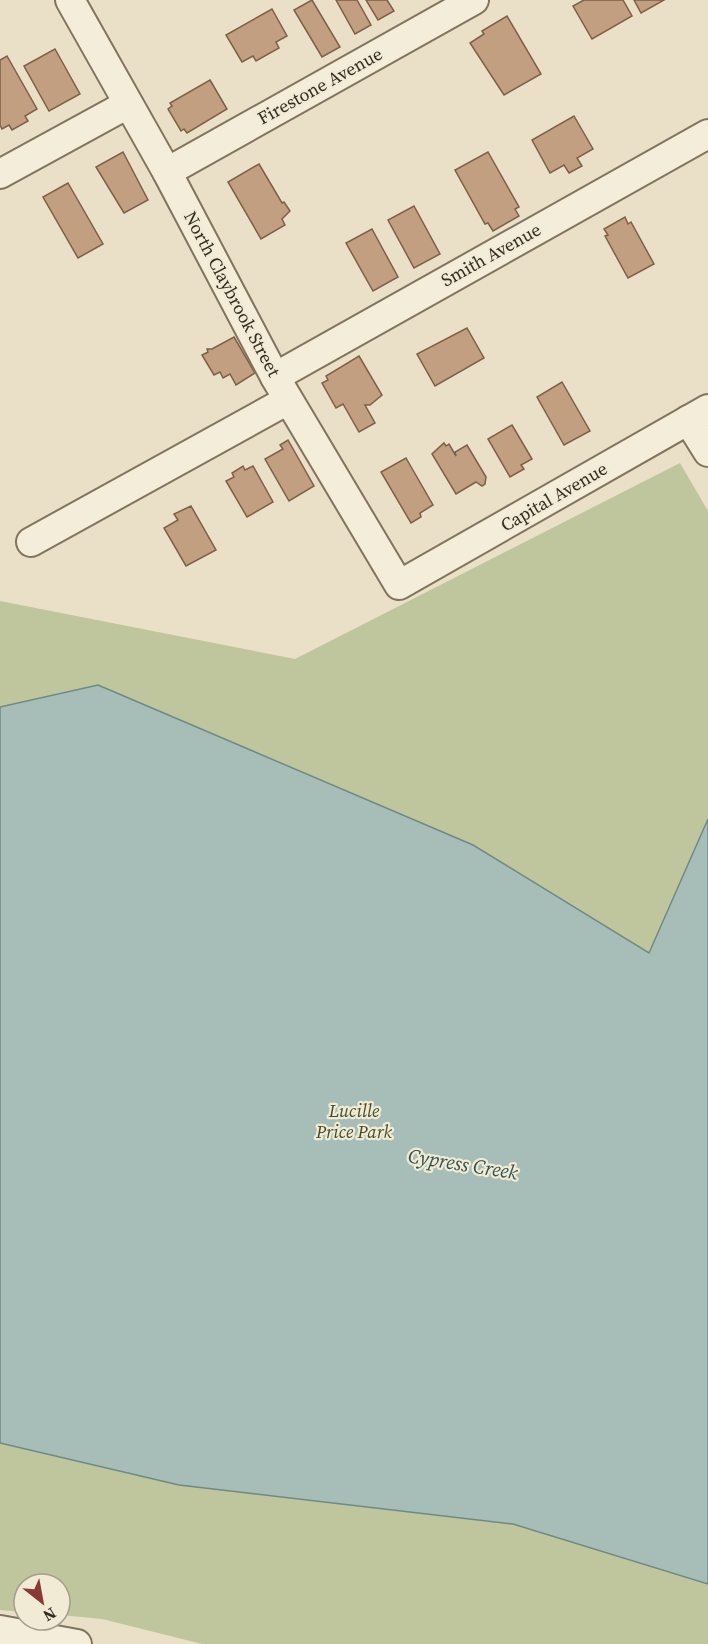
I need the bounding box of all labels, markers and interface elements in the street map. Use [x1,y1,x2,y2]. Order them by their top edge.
street label: Firestone Avenue [253,41,387,130]
street label: North Claybrook Street [178,207,287,381]
street label: Smith Avenue [436,217,545,292]
street label: Capital Avenue [496,456,612,537]
park label: Lucille Price Park [315,1098,393,1144]
water label: Cypress Creek [406,1142,520,1187]
north arrow [12,1572,72,1632]
text: N [39,1602,60,1627]

